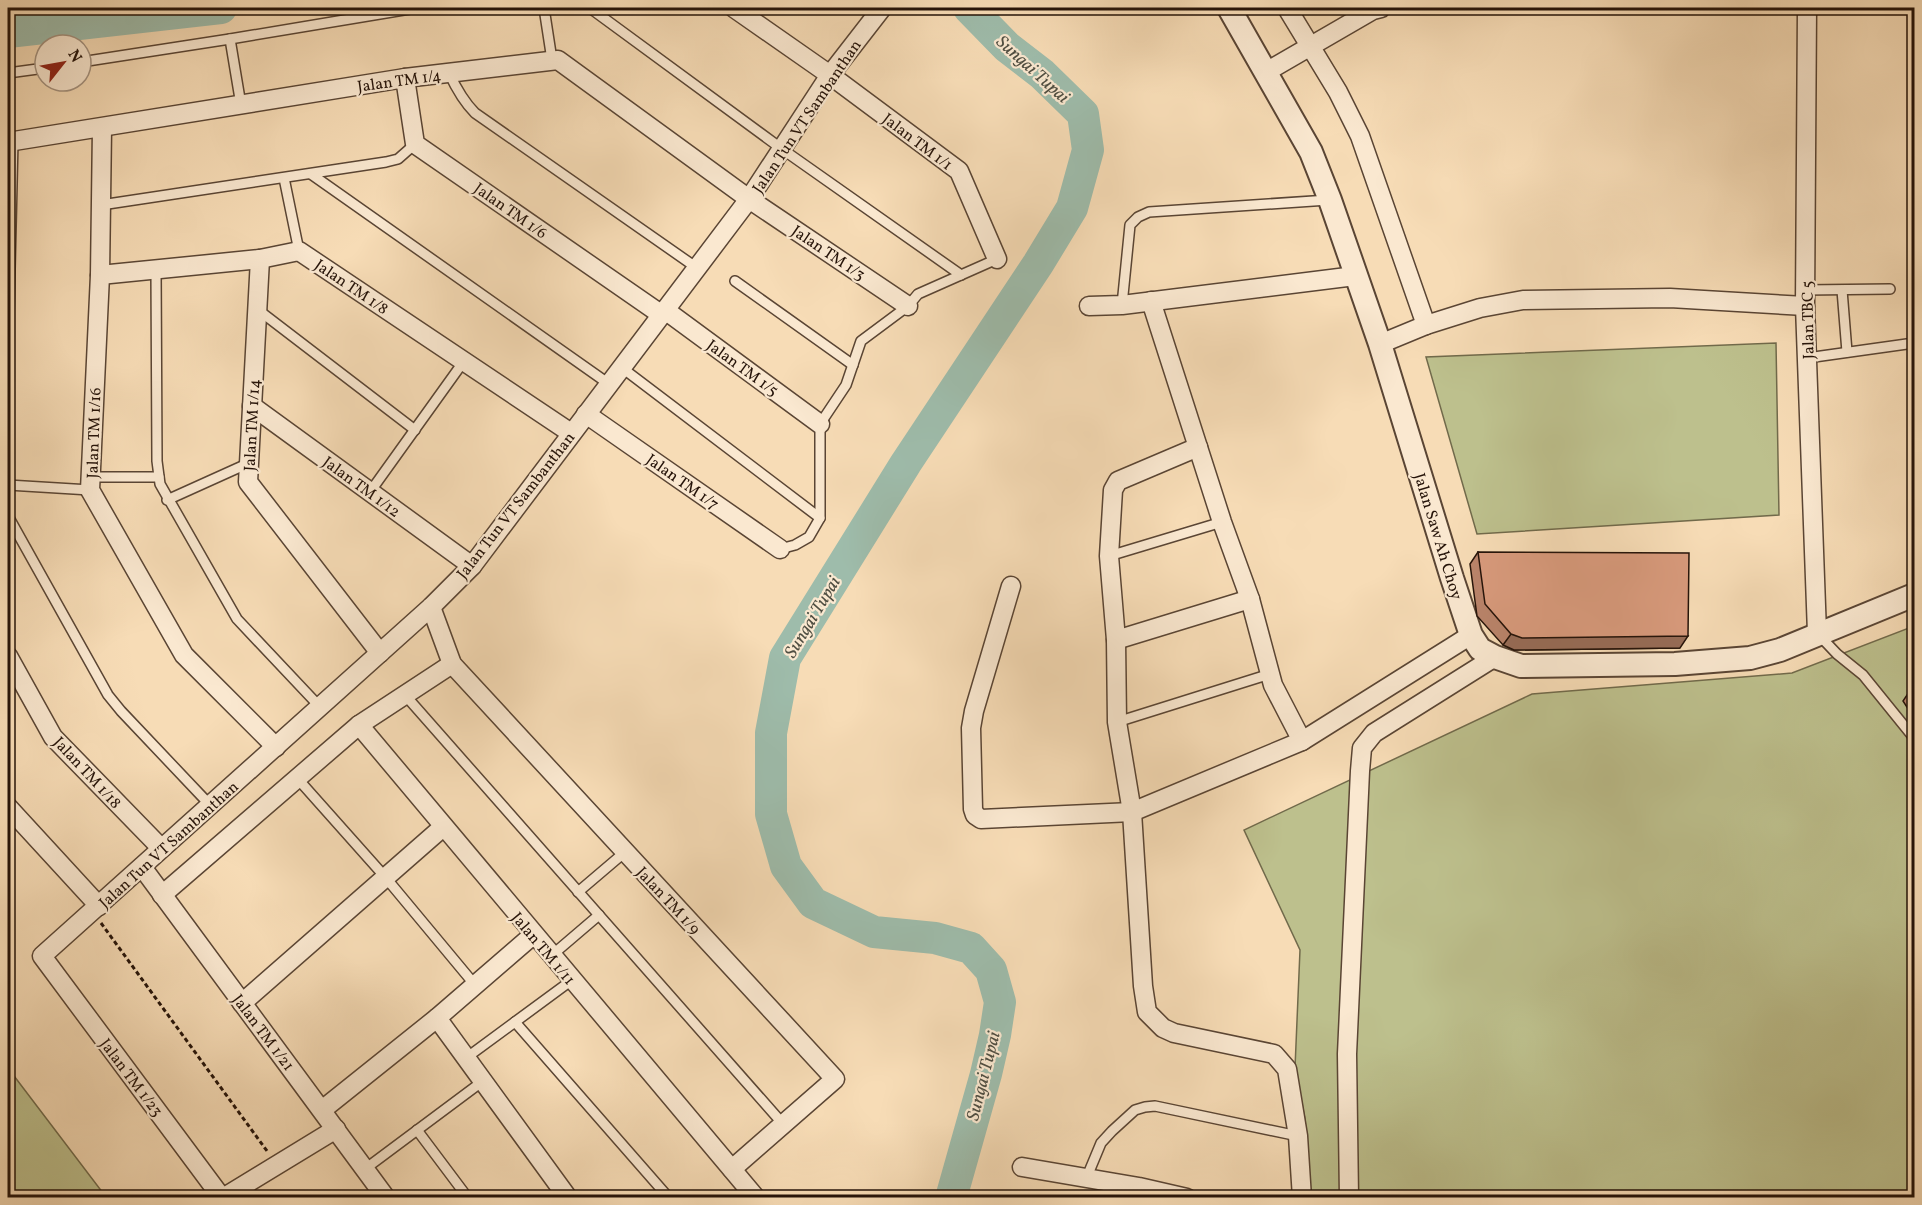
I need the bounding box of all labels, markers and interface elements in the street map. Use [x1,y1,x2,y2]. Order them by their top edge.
water label: Sungai Tupai [990,30,1074,110]
north arrow [33,33,93,93]
street label: Jalan Tun VT Sambanthan [748,36,867,198]
text: N [62,46,87,67]
street label: Jalan TM 1/4 [356,65,443,99]
street label: Jalan TM 1/1 [877,109,957,176]
street label: Jalan TM 1/6 [469,178,551,245]
street label: Jalan TM 1/3 [787,221,869,287]
street label: Jalan TM 1/8 [310,255,392,320]
street label: Jalan TBC 5 [1797,281,1821,359]
street label: Jalan TM 1/5 [701,335,782,402]
street label: Jalan TM 1/14 [240,378,266,472]
street label: Jalan TM 1/16 [82,387,108,479]
street label: Jalan Tun VT Sambanthan [452,428,581,584]
street label: Jalan TM 1/7 [641,449,723,516]
street label: Jalan TM 1/12 [317,452,404,523]
street label: Jalan Saw Ah Choy [1407,471,1467,603]
water label: Sungai Tupai [779,572,848,663]
street label: Jalan TM 1/18 [47,733,126,814]
street label: Jalan Tun VT Sambanthan [95,777,244,914]
street label: Jalan TM 1/9 [630,863,705,940]
street label: Jalan TM 1/11 [505,908,580,990]
street label: Jalan TM 1/21 [226,990,299,1076]
water label: Sungai Tupai [961,1029,1008,1123]
street label: Jalan TM 1/23 [94,1035,167,1122]

